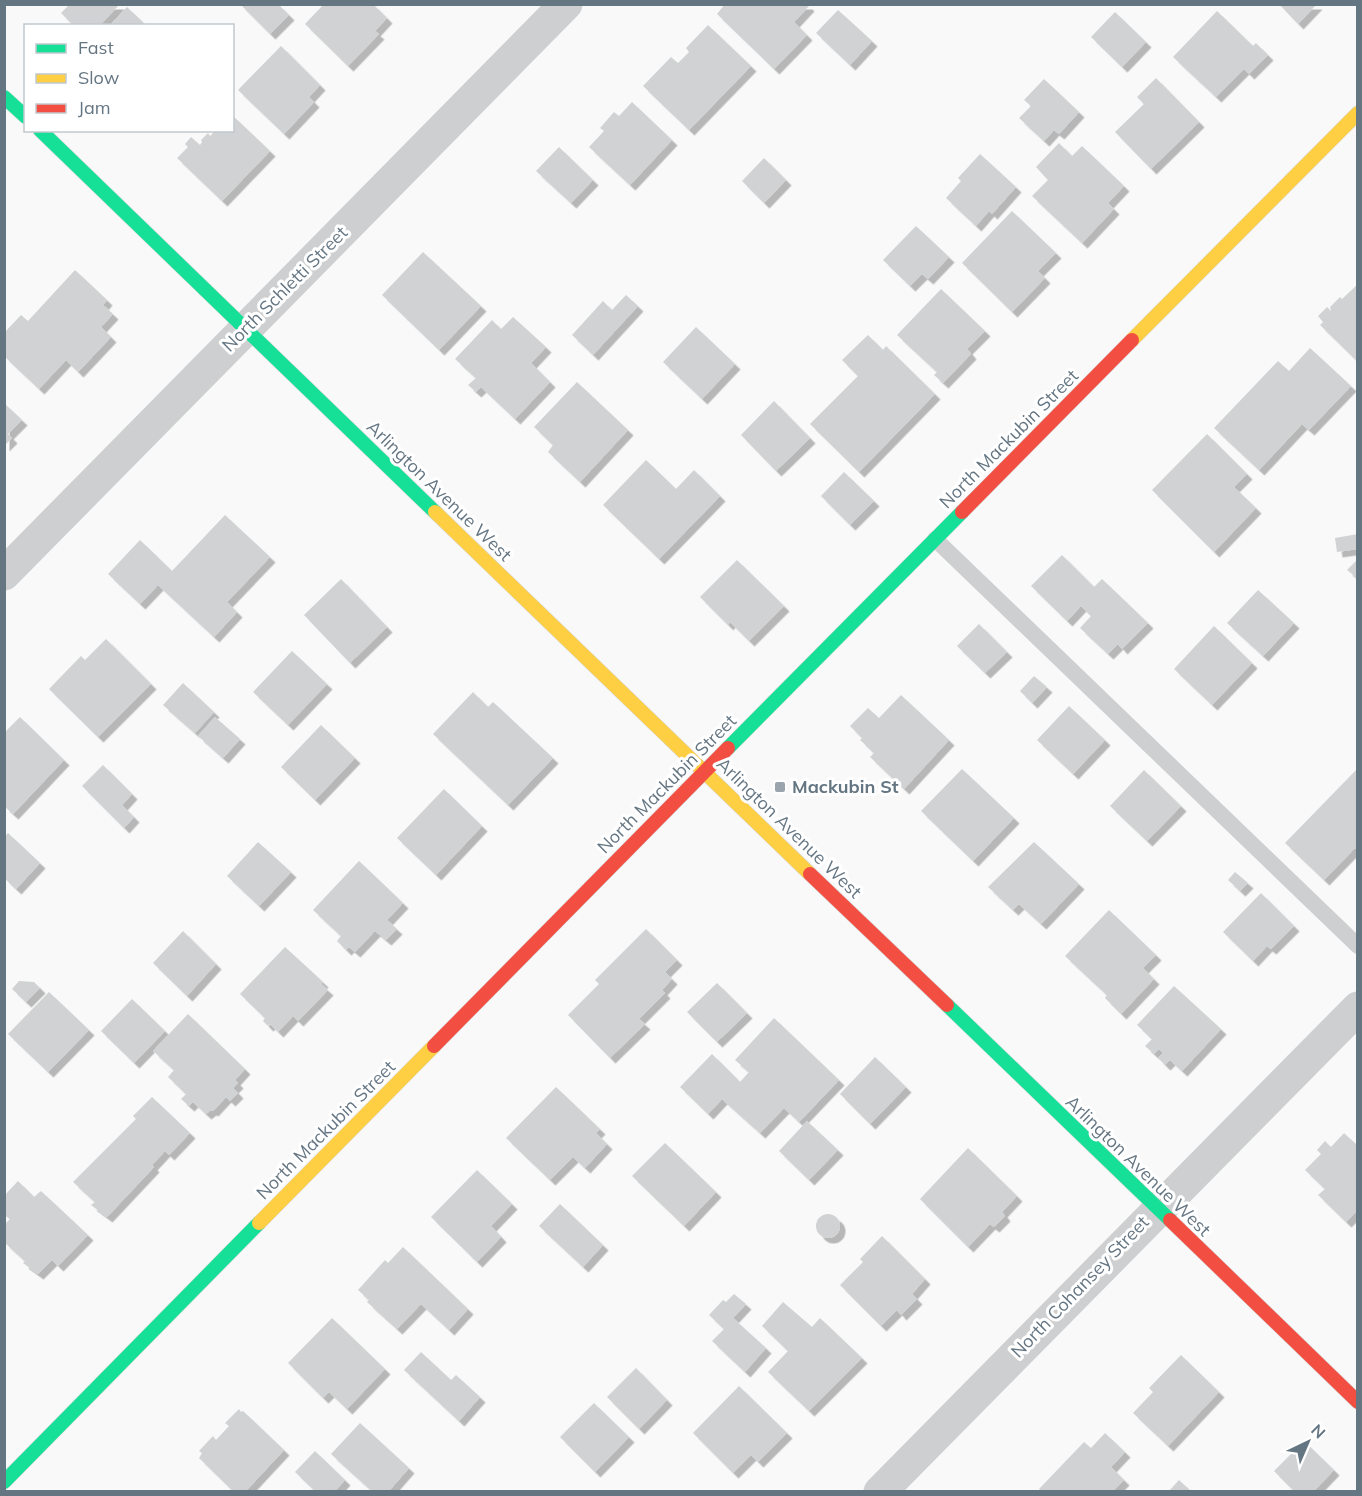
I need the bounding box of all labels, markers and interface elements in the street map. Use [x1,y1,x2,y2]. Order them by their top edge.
legend [24,24,234,132]
text: Fast [78,36,114,59]
text: Slow [78,66,120,89]
text: Jam [78,96,111,119]
street label: North Schletti Street [217,221,352,356]
street label: North Mackubin Street [934,364,1083,513]
street label: Arlington Avenue West [362,415,517,566]
street label: North Mackubin Street [592,709,741,858]
street label: Arlington Avenue West [712,752,867,903]
place label: Mackubin St [792,775,899,798]
marker: Mackubin St [773,780,787,794]
street label: North Mackubin Street [251,1055,400,1204]
street label: Arlington Avenue West [1061,1090,1216,1241]
street label: North Cohansey Street [1006,1211,1153,1363]
north arrow [1278,1412,1338,1472]
text: N [1307,1420,1330,1443]

